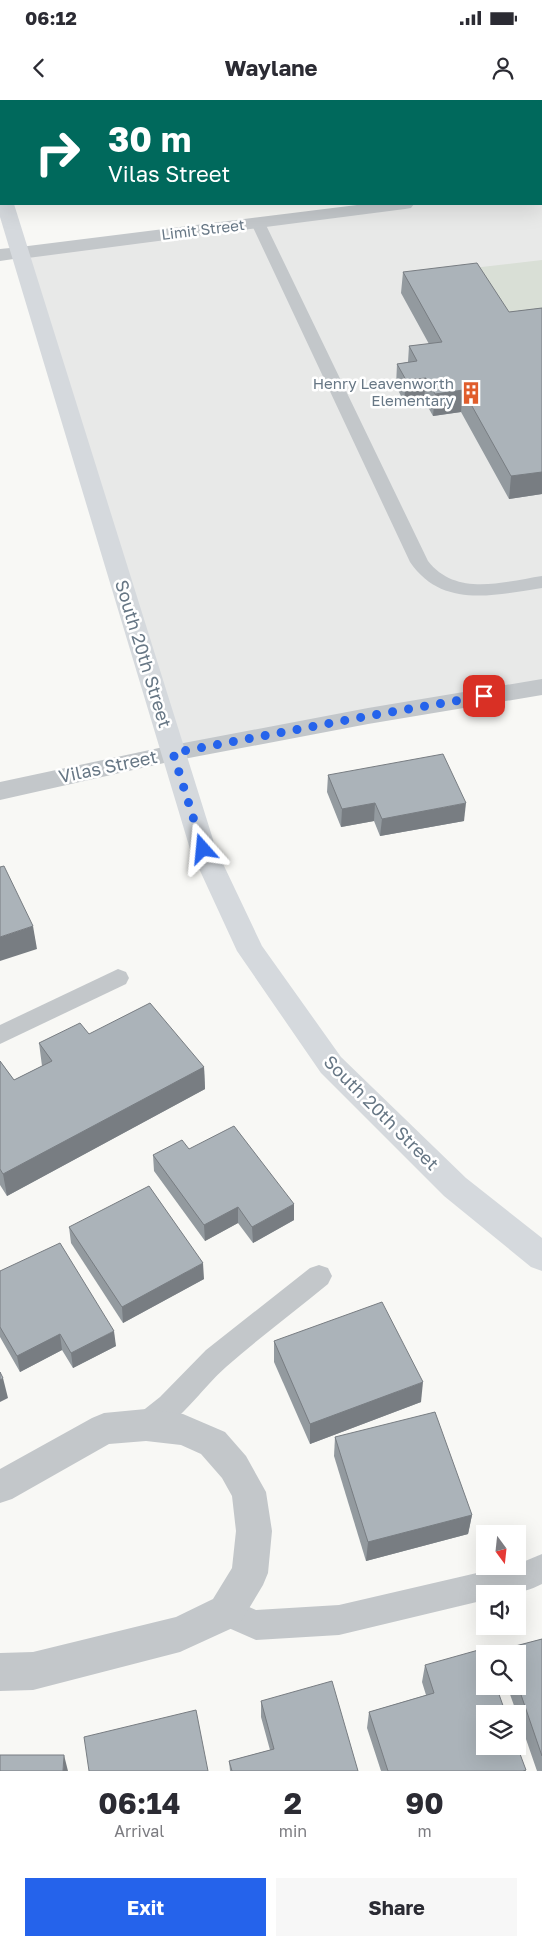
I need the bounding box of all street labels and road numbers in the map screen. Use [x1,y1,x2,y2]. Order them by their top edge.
street label: Limit Street [160,215,246,243]
street label: South 20th Street [111,577,177,730]
street label: Vilas Street [57,745,159,787]
street label: South 20th Street [320,1050,444,1174]

